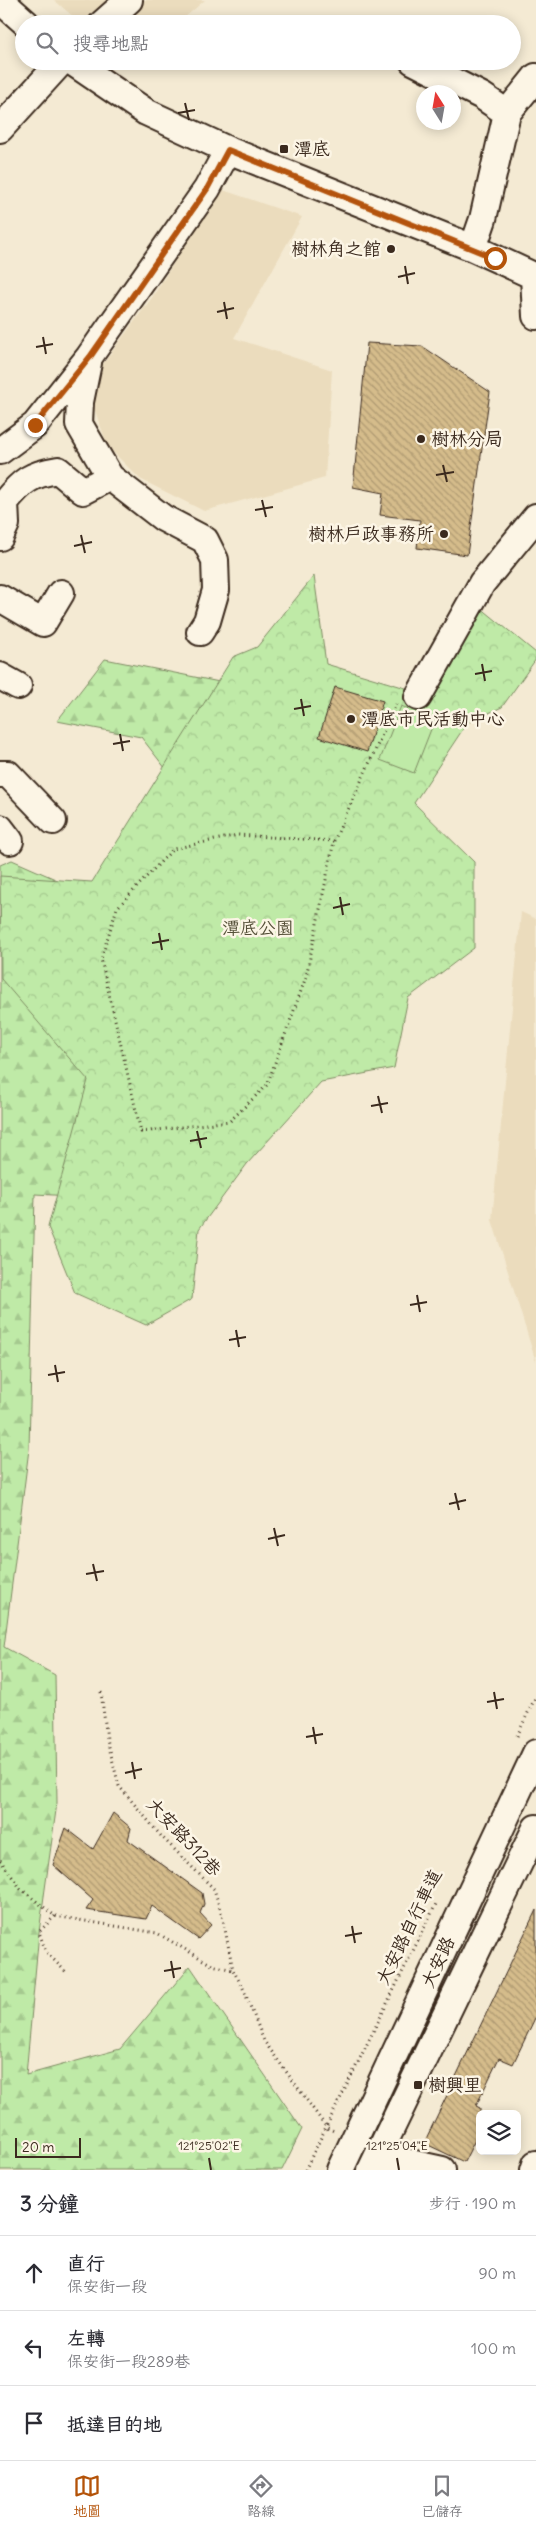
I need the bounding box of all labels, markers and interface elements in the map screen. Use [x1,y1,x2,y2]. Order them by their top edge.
search box [15,15,521,70]
icon: search [33,29,61,57]
text: 搜尋地點 [73,31,149,55]
north arrow [416,85,461,130]
place label: 潭底 [294,137,330,160]
marker: 潭底 [278,143,290,155]
place label: 樹林角之館 [291,237,381,260]
marker: 樹林角之館 [385,243,397,255]
route start [484,247,507,270]
route end [24,414,47,437]
place label: 樹林分局 [431,427,503,450]
marker: 樹林分局 [415,433,427,445]
place label: 樹林戶政事務所 [308,522,434,545]
marker: 樹林戶政事務所 [438,528,450,540]
place label: 潭底市民活動中心 [361,707,505,730]
marker: 潭底市民活動中心 [345,713,357,725]
park label: 潭底公園 [222,916,294,939]
street label: 大安路312巷 [142,1793,227,1881]
street label: 大安路自行車道 [372,1866,446,1988]
street label: 大安路 [417,1933,459,1991]
place label: 樹興里 [428,2073,482,2096]
marker: 樹興里 [412,2079,424,2091]
map controls [476,2110,521,2155]
button: layers [476,2110,521,2155]
scale bar [15,2135,81,2158]
text: 20 m [22,2138,55,2156]
text: 121°25'02"E [178,2138,240,2153]
text: 121°25'04"E [366,2138,428,2153]
text: 3 分鐘 [20,2190,79,2217]
text: 步行 · 190 m [429,2193,516,2213]
text: 直行 [67,2251,105,2275]
icon: ahead [20,2259,48,2287]
text: 90 m [478,2263,516,2283]
text: 保安街一段 [67,2276,147,2296]
text: 左轉 [67,2326,105,2350]
icon: left [20,2334,48,2362]
text: 100 m [471,2338,516,2358]
text: 保安街一段289巷 [67,2351,190,2371]
icon: arrive [20,2409,48,2437]
text: 抵達目的地 [67,2412,162,2436]
tab: 地圖 [73,2472,101,2520]
tab: 路線 [247,2472,275,2520]
tab: 已儲存 [421,2472,463,2520]

